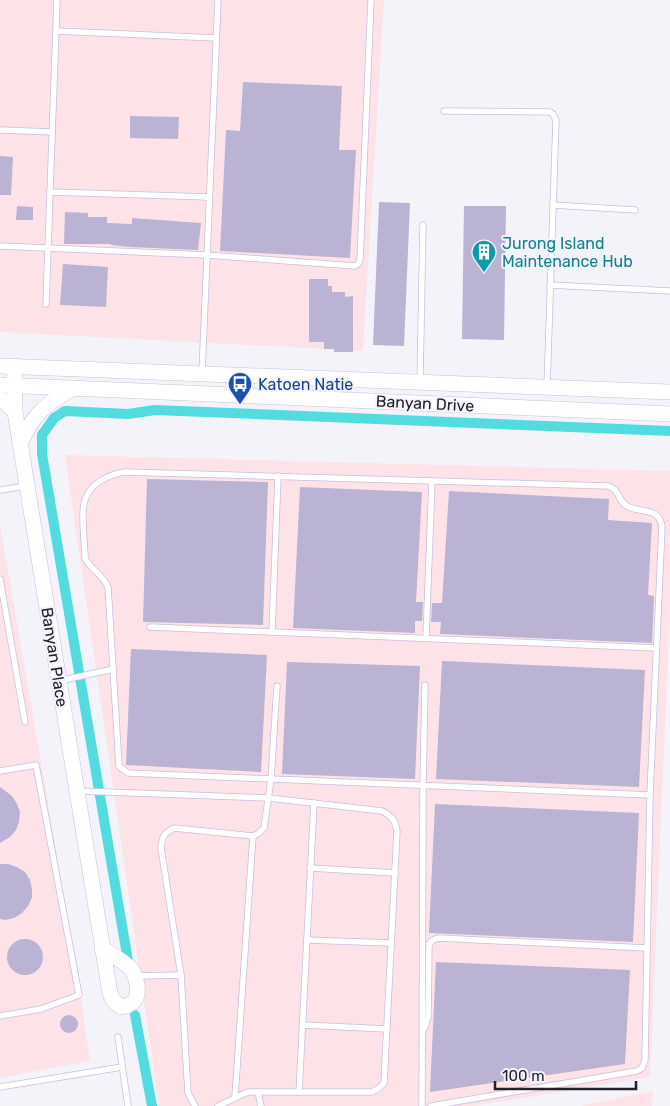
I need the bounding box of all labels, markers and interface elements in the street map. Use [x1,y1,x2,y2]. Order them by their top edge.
place label: Jurong Island Maintenance Hub [502,234,633,271]
building icon: Jurong Island Maintenance Hub [471,239,497,273]
bus stop icon: Katoen Natie [227,371,253,405]
place label: Katoen Natie [258,375,353,394]
street label: Banyan Drive [375,391,475,416]
street label: Banyan Place [37,606,72,708]
scale bar [495,1058,636,1090]
text: 100 m [502,1067,544,1085]

